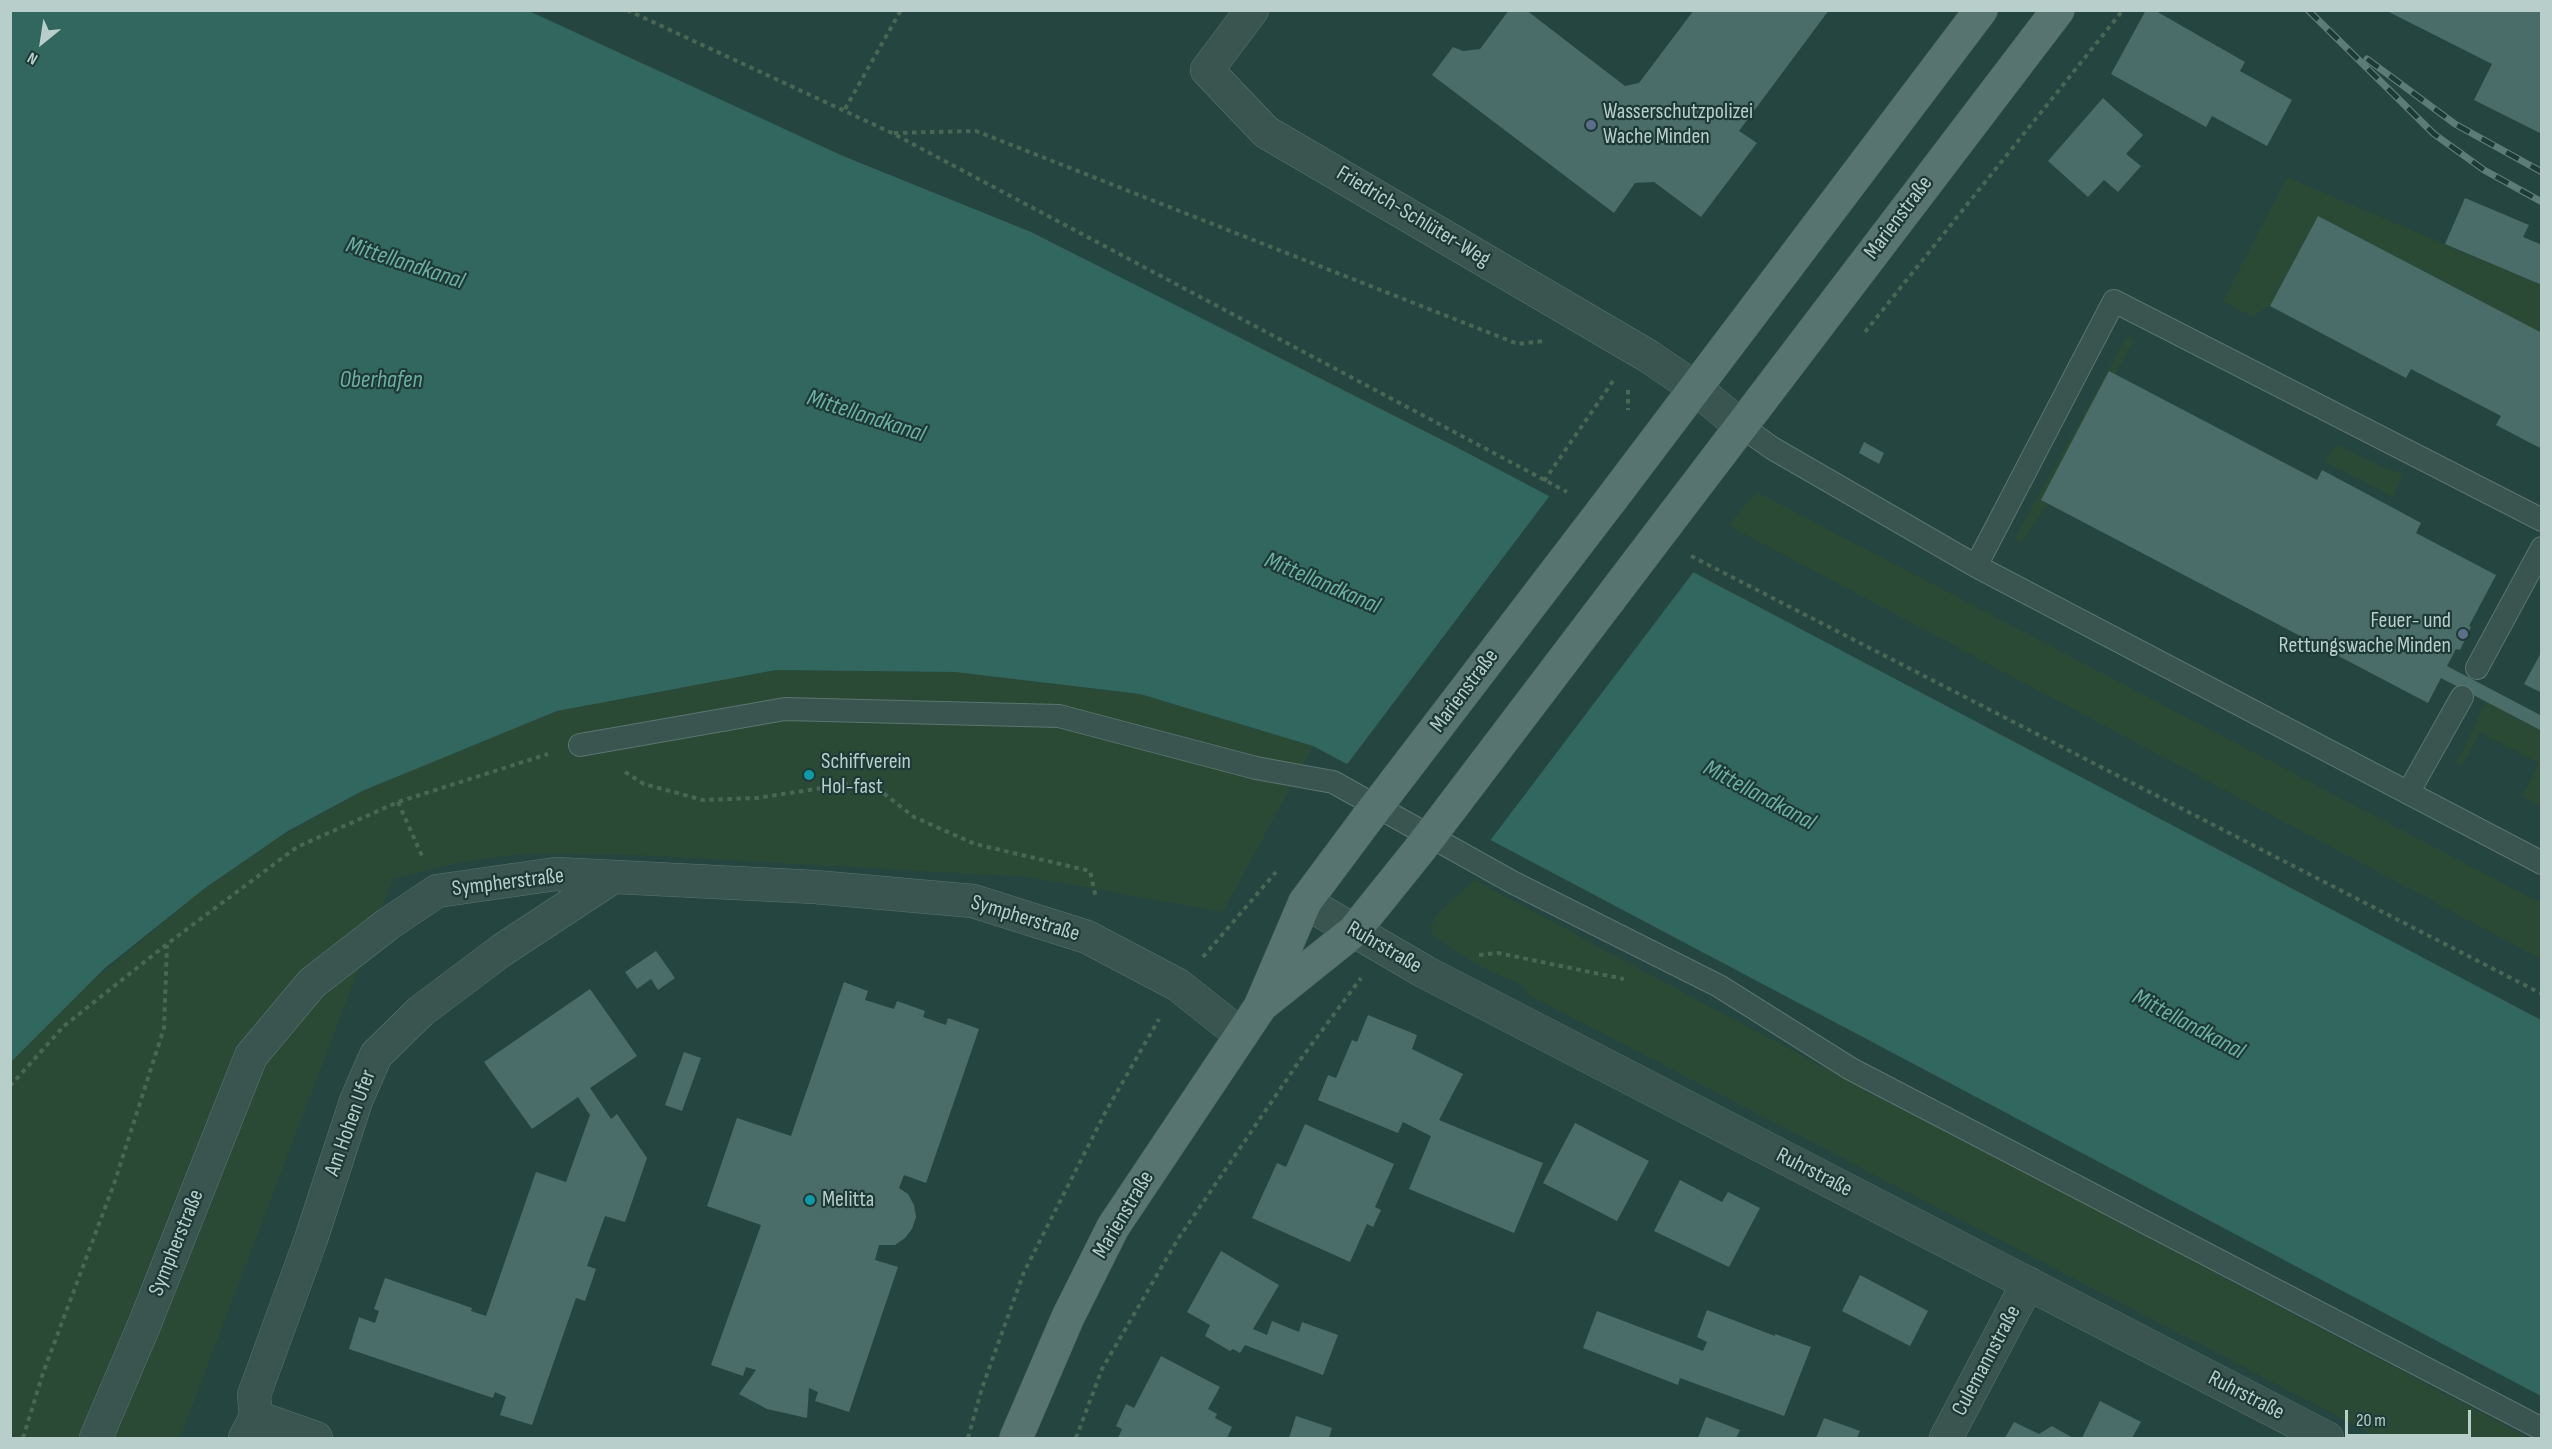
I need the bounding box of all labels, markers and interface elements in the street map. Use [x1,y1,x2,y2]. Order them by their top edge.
north arrow [12,12,72,72]
text: N [24,48,41,68]
place label: Wasserschutzpolizei Wache Minden [1603,99,1753,150]
marker: Wasserschutzpolizei Wache Minden [1584,118,1598,132]
street label: Friedrich-Schlüter-Weg [1331,161,1495,273]
street label: Marienstraße [1859,171,1939,265]
water label: Mittellandkanal [342,231,468,297]
water label: Oberhafen [339,367,423,395]
water label: Mittellandkanal [803,384,929,450]
water label: Mittellandkanal [1260,547,1384,621]
place label: Feuer- und Rettungswache Minden [2279,608,2451,660]
marker: Feuer- und Rettungswache Minden [2456,627,2470,641]
street label: Marienstraße [1425,644,1505,738]
place label: Schiffverein Hol-fast [821,749,911,800]
water label: Mittellandkanal [1698,755,1820,837]
marker: Schiffverein Hol-fast [802,768,816,782]
street label: Sympherstraße [451,863,565,903]
street label: Sympherstraße [967,890,1083,948]
street label: Ruhrstraße [1342,916,1426,980]
water label: Mittellandkanal [2127,984,2249,1066]
street label: Am Hohen Ufer [320,1066,382,1180]
street label: Ruhrstraße [1772,1143,1856,1203]
street label: Marienstraße [1088,1166,1160,1264]
street label: Sympherstraße [144,1186,210,1300]
place label: Melitta [822,1187,874,1213]
marker: Melitta [803,1193,817,1207]
street label: Culemannstraße [1947,1301,2027,1421]
street label: Ruhrstraße [2204,1366,2288,1426]
scale bar [2348,1398,2474,1436]
text: 20 m [2356,1410,2386,1431]

